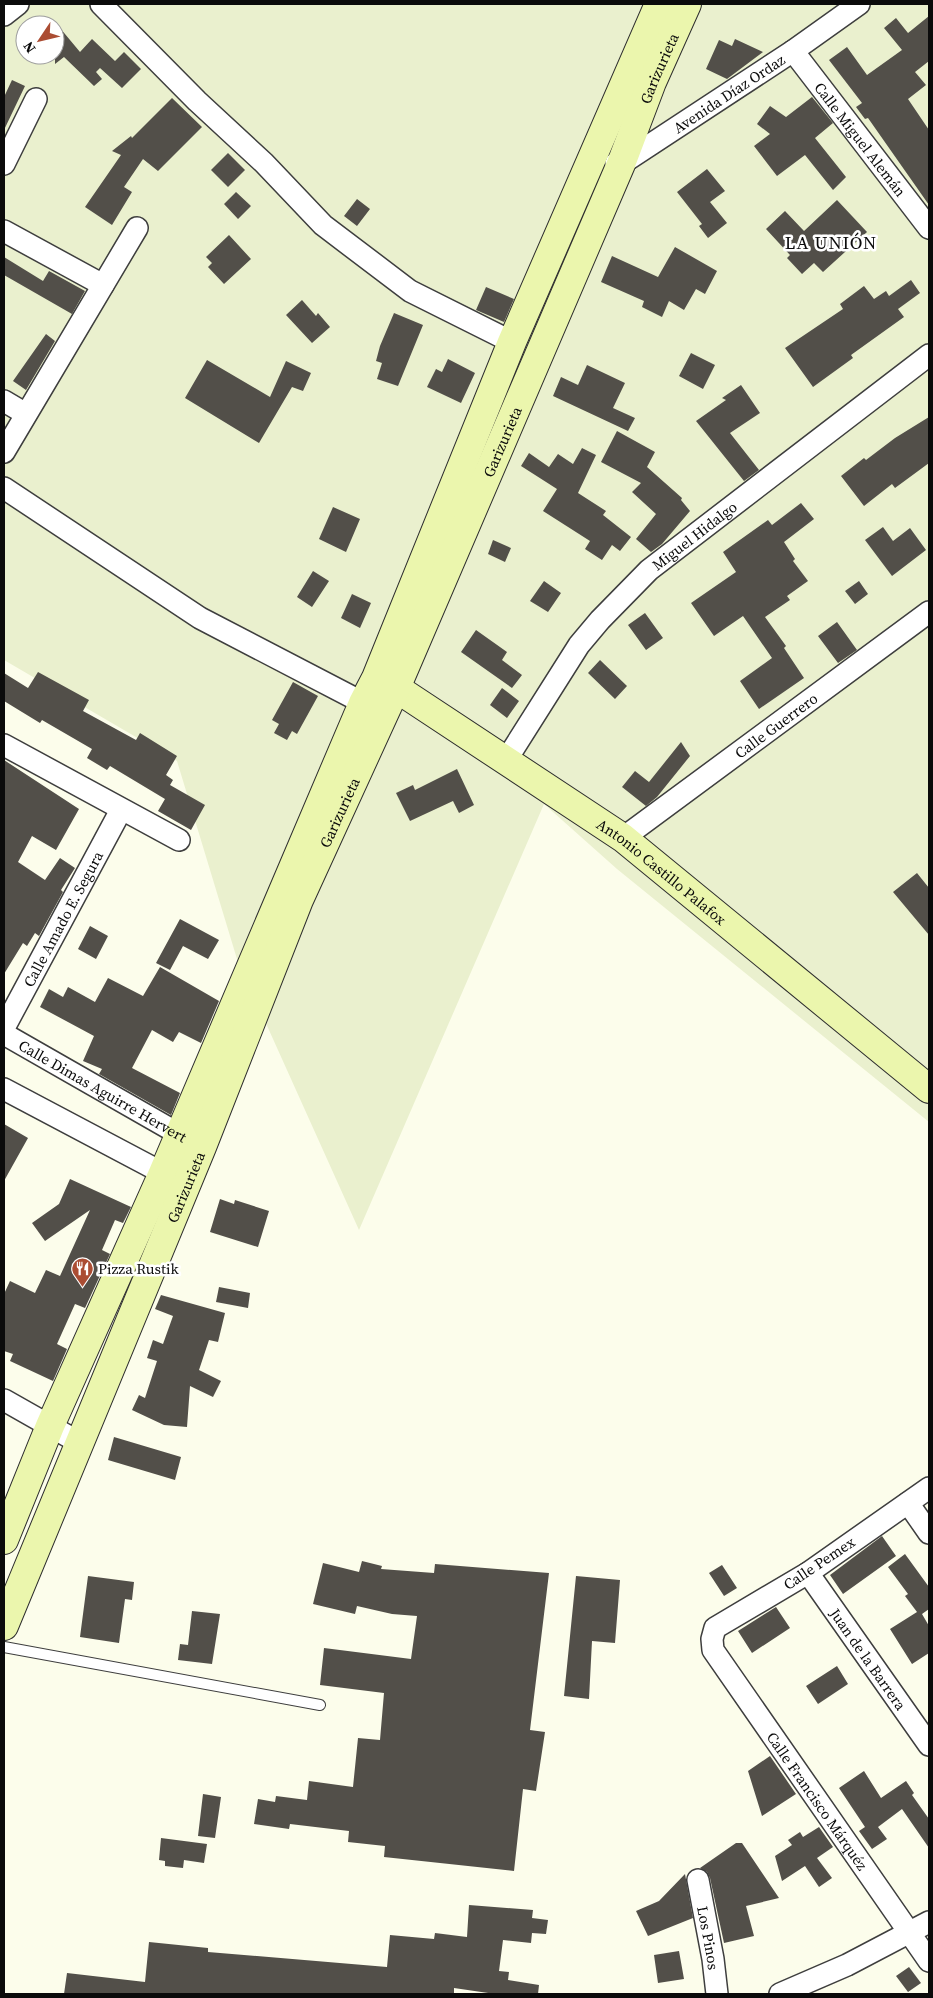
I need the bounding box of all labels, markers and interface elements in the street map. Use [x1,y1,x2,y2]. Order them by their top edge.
north arrow [15,15,65,65]
street label: Garizurieta [634,29,683,107]
text: N [18,38,40,57]
street label: Avenida Díaz Ordaz [669,49,789,138]
street label: Calle Miguel Alemán [810,77,911,201]
district label: LA UNIÓN [785,230,877,255]
street label: Garizurieta [477,403,526,480]
street label: Miguel Hidalgo [647,496,741,575]
street label: Calle Guerrero [730,687,822,763]
street label: Garizurieta [314,773,364,851]
street label: Antonio Castillo Palafox [593,813,731,929]
street label: Calle Amado E. Segura [18,847,108,990]
street label: Calle Dimas Aguirre Hervert [15,1034,191,1147]
street label: Garizurieta [161,1148,210,1226]
restaurant icon: Pizza Rustik [70,1256,94,1287]
place label: Pizza Rustik [98,1258,179,1279]
street label: Calle Pemex [779,1531,859,1595]
street label: Juan de la Barrera [825,1603,912,1714]
street label: Calle Francisco Márquéz [762,1727,873,1874]
street label: Los Pinos [693,1904,725,1971]

